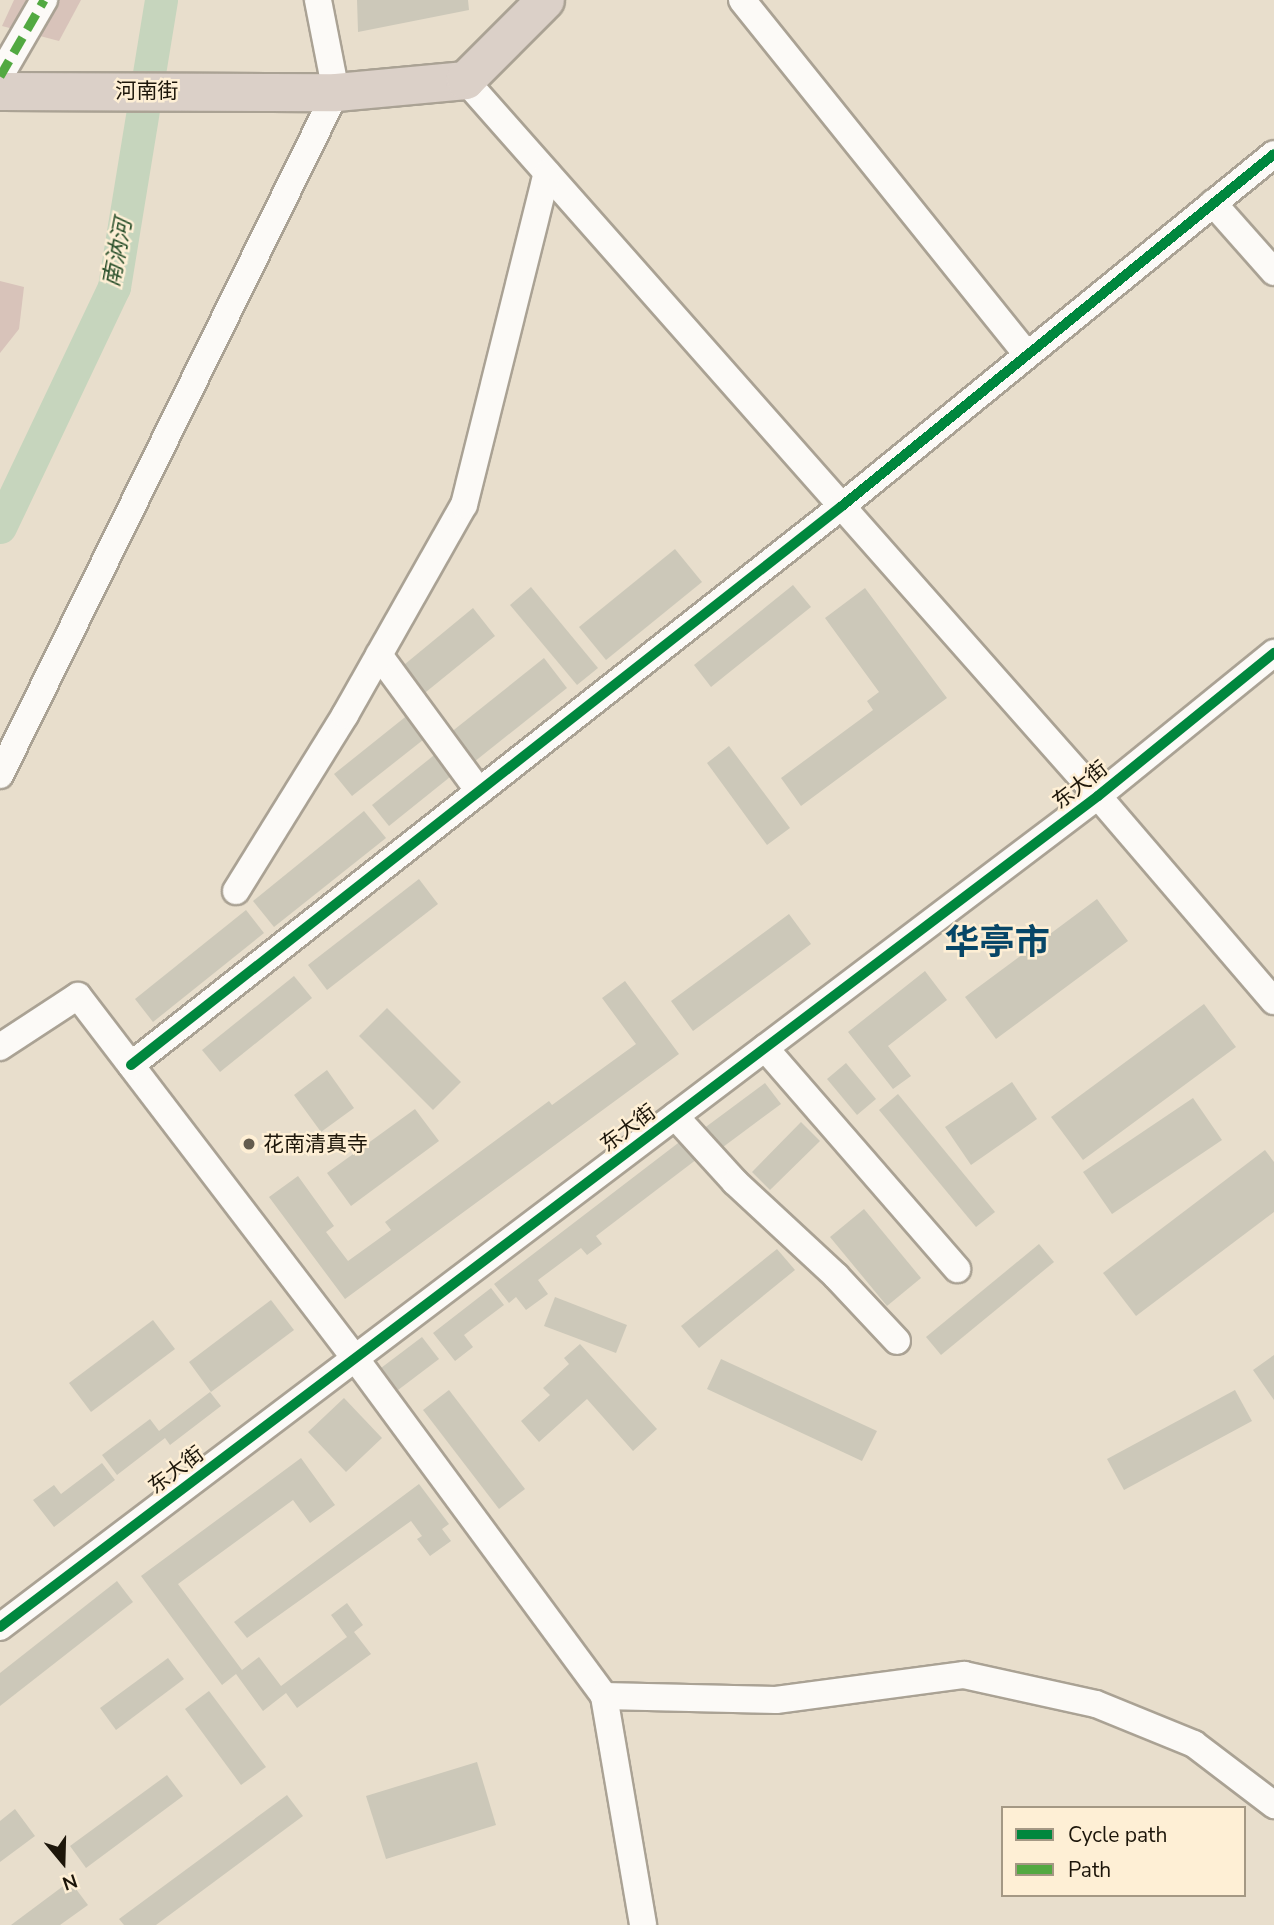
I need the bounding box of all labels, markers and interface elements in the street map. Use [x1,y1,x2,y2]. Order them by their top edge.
street label: 河南街 [116,78,178,104]
water label: 南汭河 [98,217,138,289]
street label: 东大街 [1047,756,1113,814]
district label: 华亭市 [945,922,1049,964]
street label: 东大街 [595,1099,661,1157]
place label: 花南清真寺 [263,1131,368,1157]
marker: 花南清真寺 [241,1136,257,1152]
street label: 东大街 [143,1441,209,1499]
legend [1001,1806,1246,1897]
text: Cycle path [1068,1821,1167,1849]
north arrow [28,1827,98,1897]
text: Path [1068,1856,1111,1884]
text: N [59,1867,81,1896]

